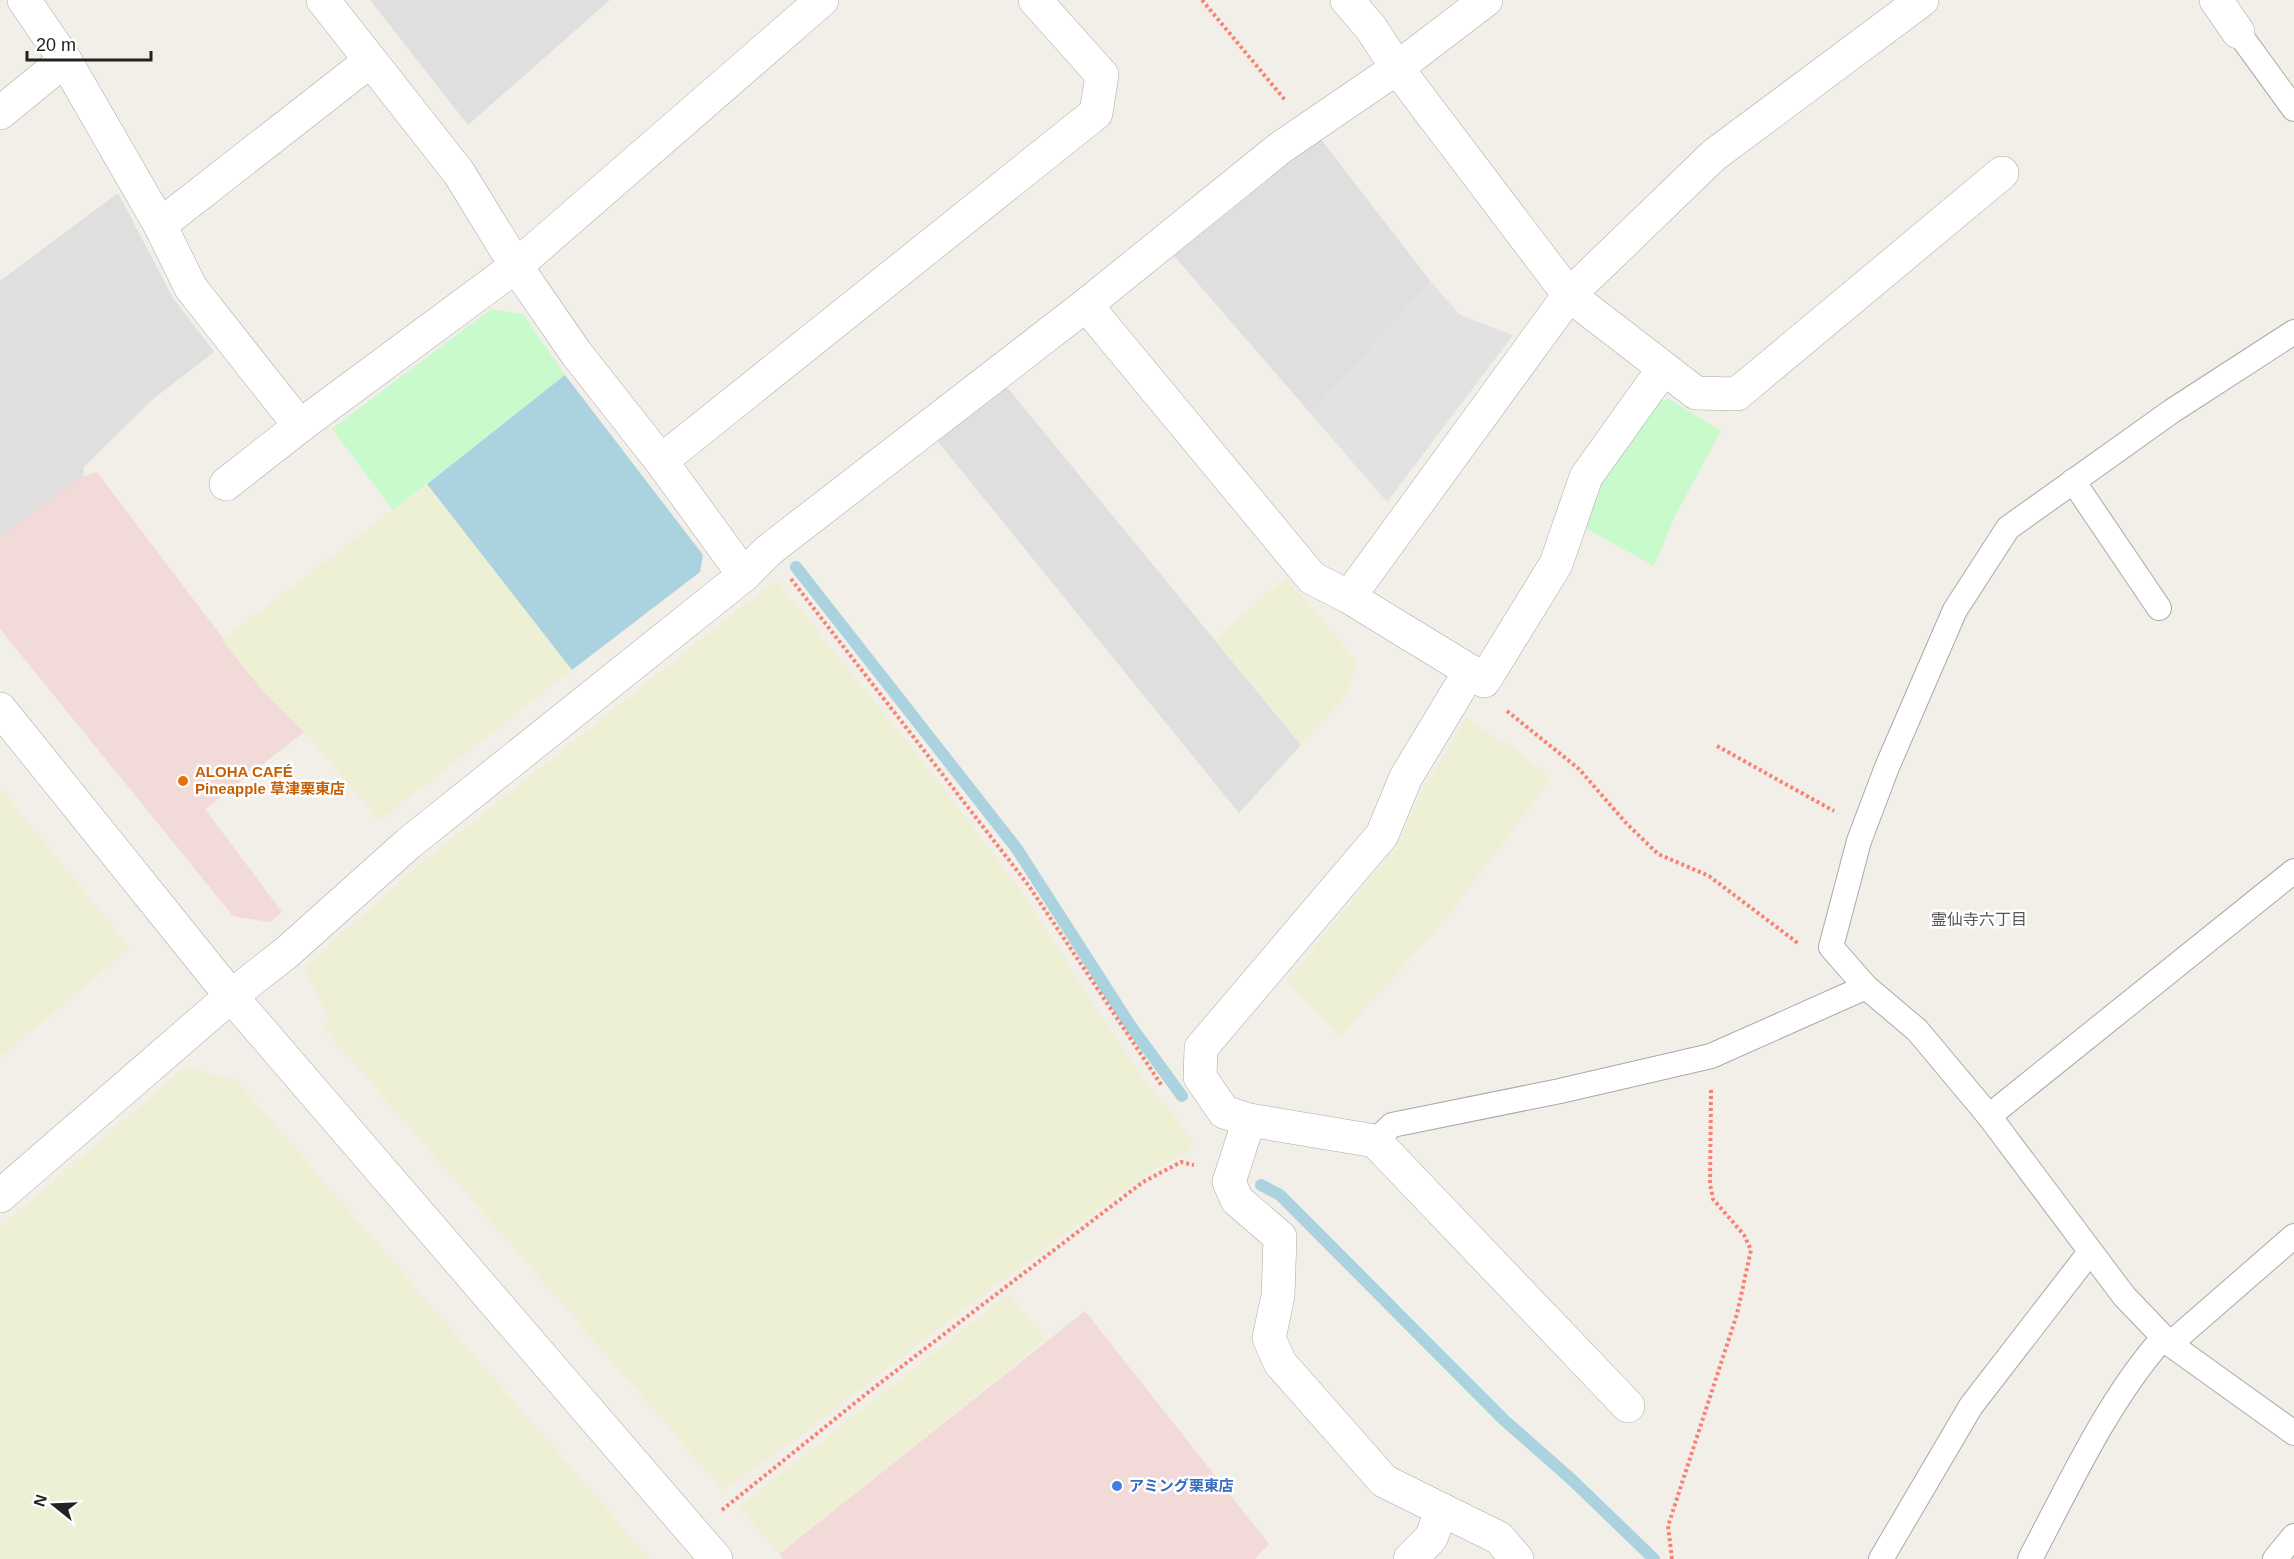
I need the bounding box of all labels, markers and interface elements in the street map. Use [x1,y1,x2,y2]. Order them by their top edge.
scale bar [27,24,152,62]
text: 20 m [36,35,76,55]
place label: ALOHA CAFÉ Pineapple 草津栗東店 [195,763,345,797]
marker: ALOHA CAFÉ Pineapple 草津栗東店 [176,774,190,788]
district label: 霊仙寺六丁目 [1931,911,2027,928]
north arrow [24,1475,84,1535]
place label: アミング栗東店 [1129,1477,1234,1494]
marker: アミング栗東店 [1110,1479,1124,1493]
text: N [30,1492,50,1509]

